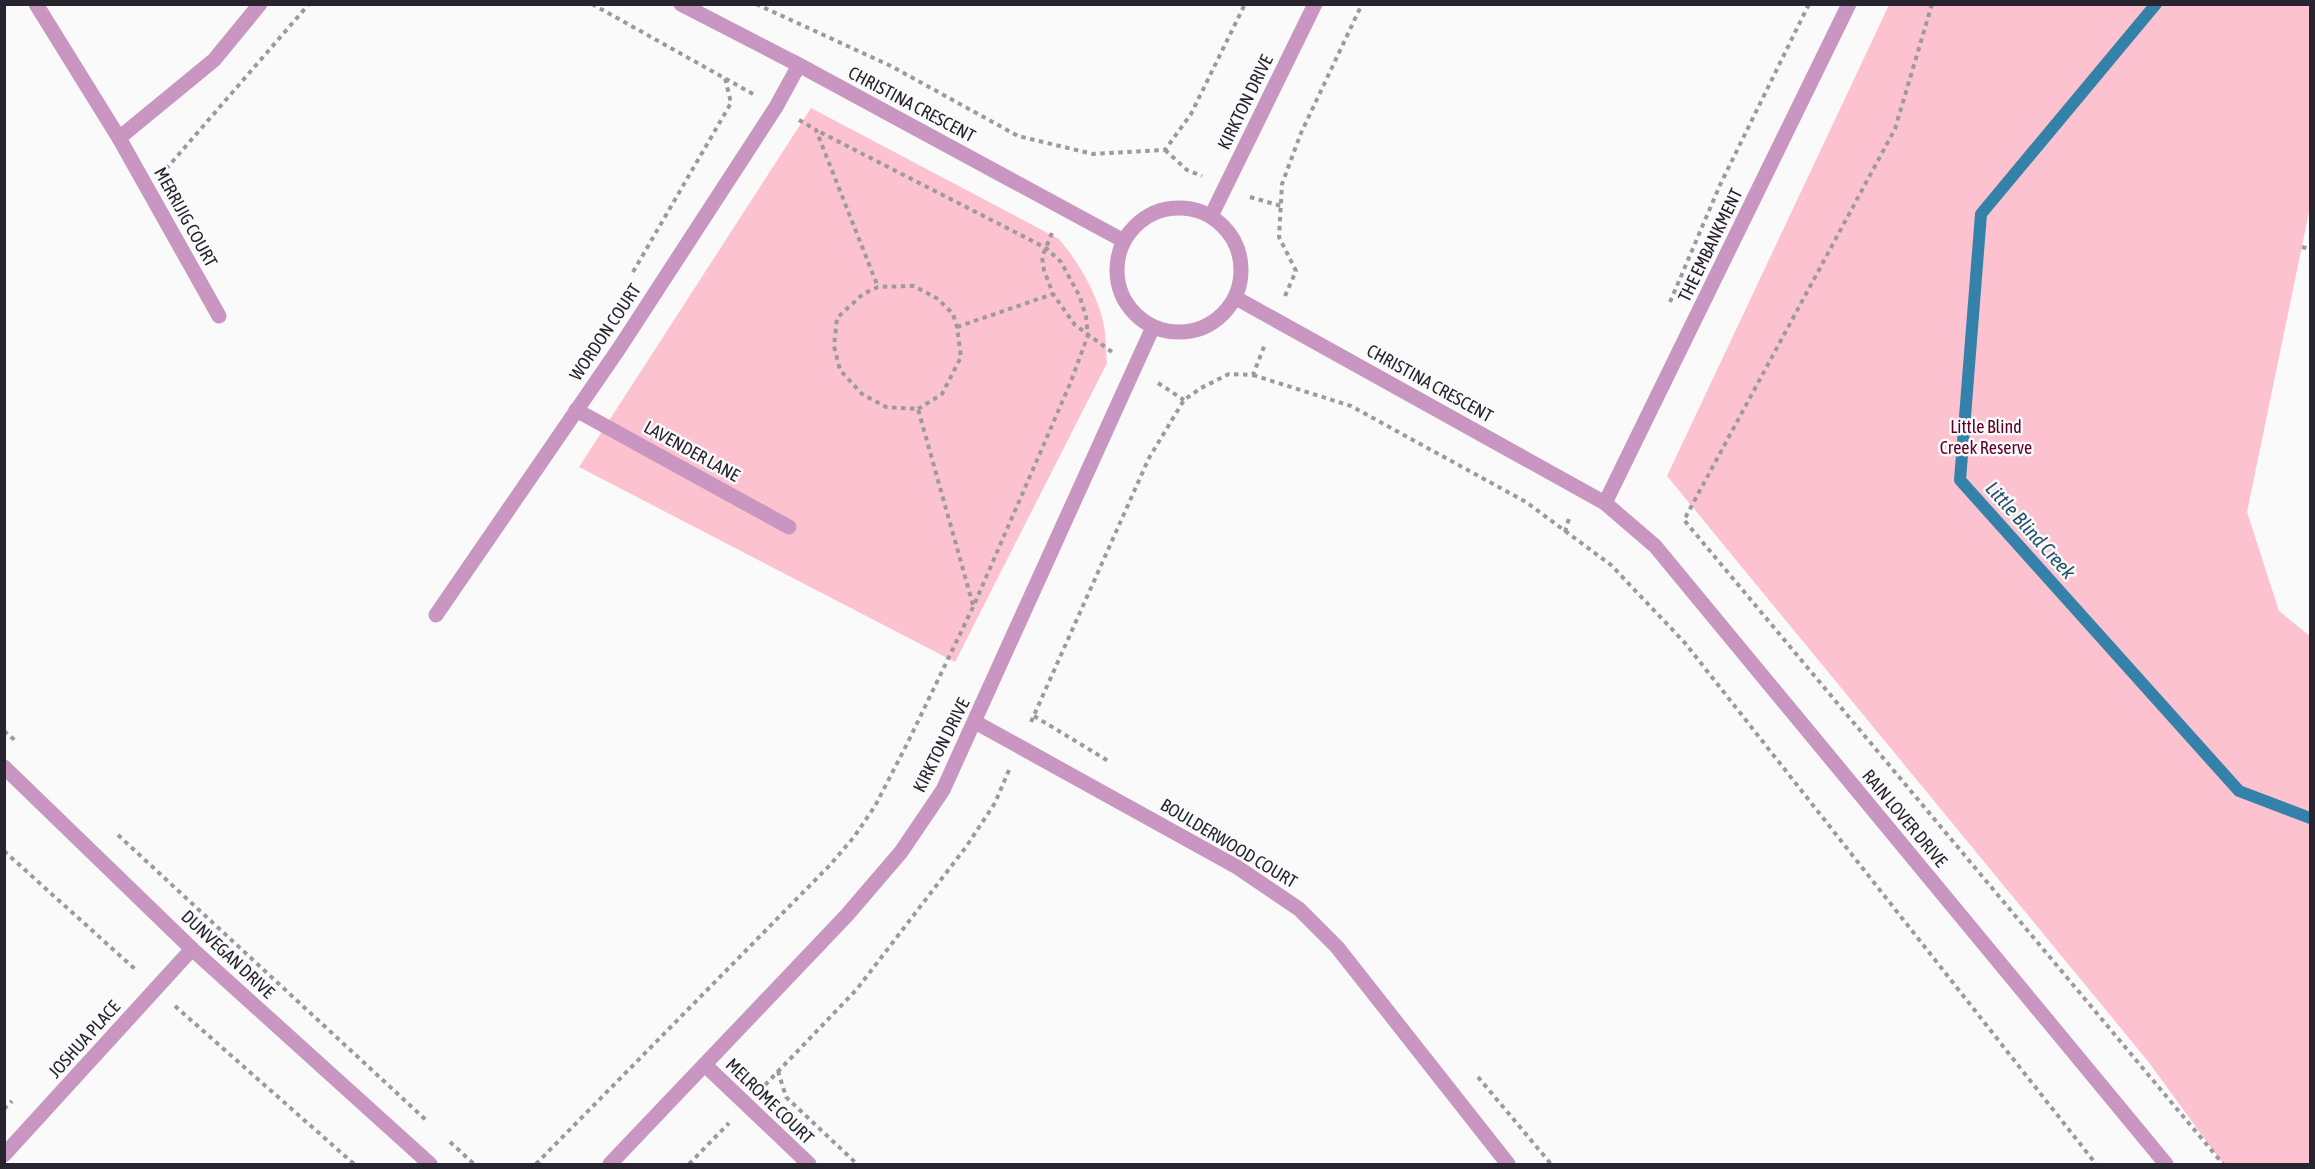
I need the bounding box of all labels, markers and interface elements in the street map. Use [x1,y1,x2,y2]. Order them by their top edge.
street label: KIRKTON DRIVE [1213,51,1277,153]
street label: CHRISTINA CRESCENT [845,62,979,146]
street label: MERRIJIG COURT [150,164,222,270]
street label: THE EMBANKMENT [1674,185,1746,305]
street label: WORDON COURT [565,280,645,384]
street label: CHRISTINA CRESCENT [1363,340,1497,426]
street label: LAVENDER LANE [641,416,744,486]
park label: Little Blind Creek Reserve [1940,416,2032,458]
water label: Little Blind Creek [1981,477,2081,583]
street label: KIRKTON DRIVE [908,694,974,795]
street label: RAIN LOVER DRIVE [1858,765,1952,871]
street label: BOULDERWOOD COURT [1157,794,1301,892]
street label: DUNVEGAN DRIVE [177,906,279,1003]
street label: JOSHUA PLACE [44,996,124,1082]
street label: MELROME COURT [722,1054,818,1148]

